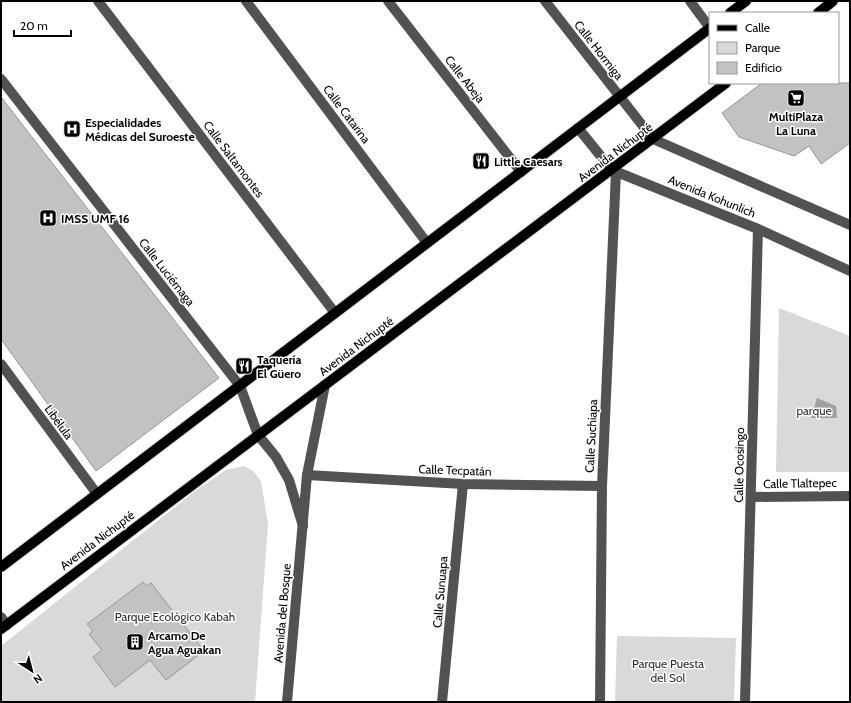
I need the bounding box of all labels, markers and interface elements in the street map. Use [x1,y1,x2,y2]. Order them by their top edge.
scale bar [14,12,71,38]
legend [709,12,839,84]
street label: Calle Hormiga [571,17,627,83]
text: 20 m [20,18,48,33]
text: Calle [745,20,770,35]
text: Parque [745,40,780,55]
street label: Calle Abeja [442,52,488,106]
text: Edificio [745,60,782,75]
street label: Calle Catarina [320,82,374,146]
supermarket icon: MultiPlaza La Luna [786,88,806,108]
place label: MultiPlaza La Luna [769,109,823,138]
place label: Especialidades Médicas del Suroeste [85,115,195,144]
street label: Calle Saltamontes [200,118,268,200]
hospital icon: Especialidades Médicas del Suroeste [62,119,82,139]
street label: Avenida Nichupté [575,119,655,185]
restaurant icon: Little Caesars [471,151,491,171]
place label: Little Caesars [494,154,563,169]
street label: Avenida Kohunlich [666,172,758,220]
hospital icon: IMSS UMF 16 [38,208,58,228]
place label: IMSS UMF 16 [61,211,130,226]
street label: Calle Luciérnaga [136,235,198,309]
street label: Avenida Nichupté [316,313,396,379]
place label: Taquería El Güero [257,352,301,381]
restaurant icon: Taquería El Güero [234,356,254,376]
street label: Calle Suchiapa [582,399,600,473]
street label: Libélula [41,402,77,442]
park label: parque [796,403,832,418]
street label: Calle Ocosingo [731,427,747,503]
street label: Calle Tecpatán [418,461,492,479]
street label: Calle Tlaltepec [763,475,838,491]
street label: Avenida Nichupté [57,507,137,573]
street label: Calle Sunuapa [429,555,451,629]
street label: Avenida del Bosque [270,563,294,663]
park label: Parque Ecológico Kabah [115,609,235,624]
place label: Arcamo De Agua Aguakan [148,628,221,657]
building icon: Arcamo De Agua Aguakan [125,632,145,652]
north arrow [12,651,52,691]
park label: Parque Puesta del Sol [632,656,704,685]
text: N [31,671,45,687]

